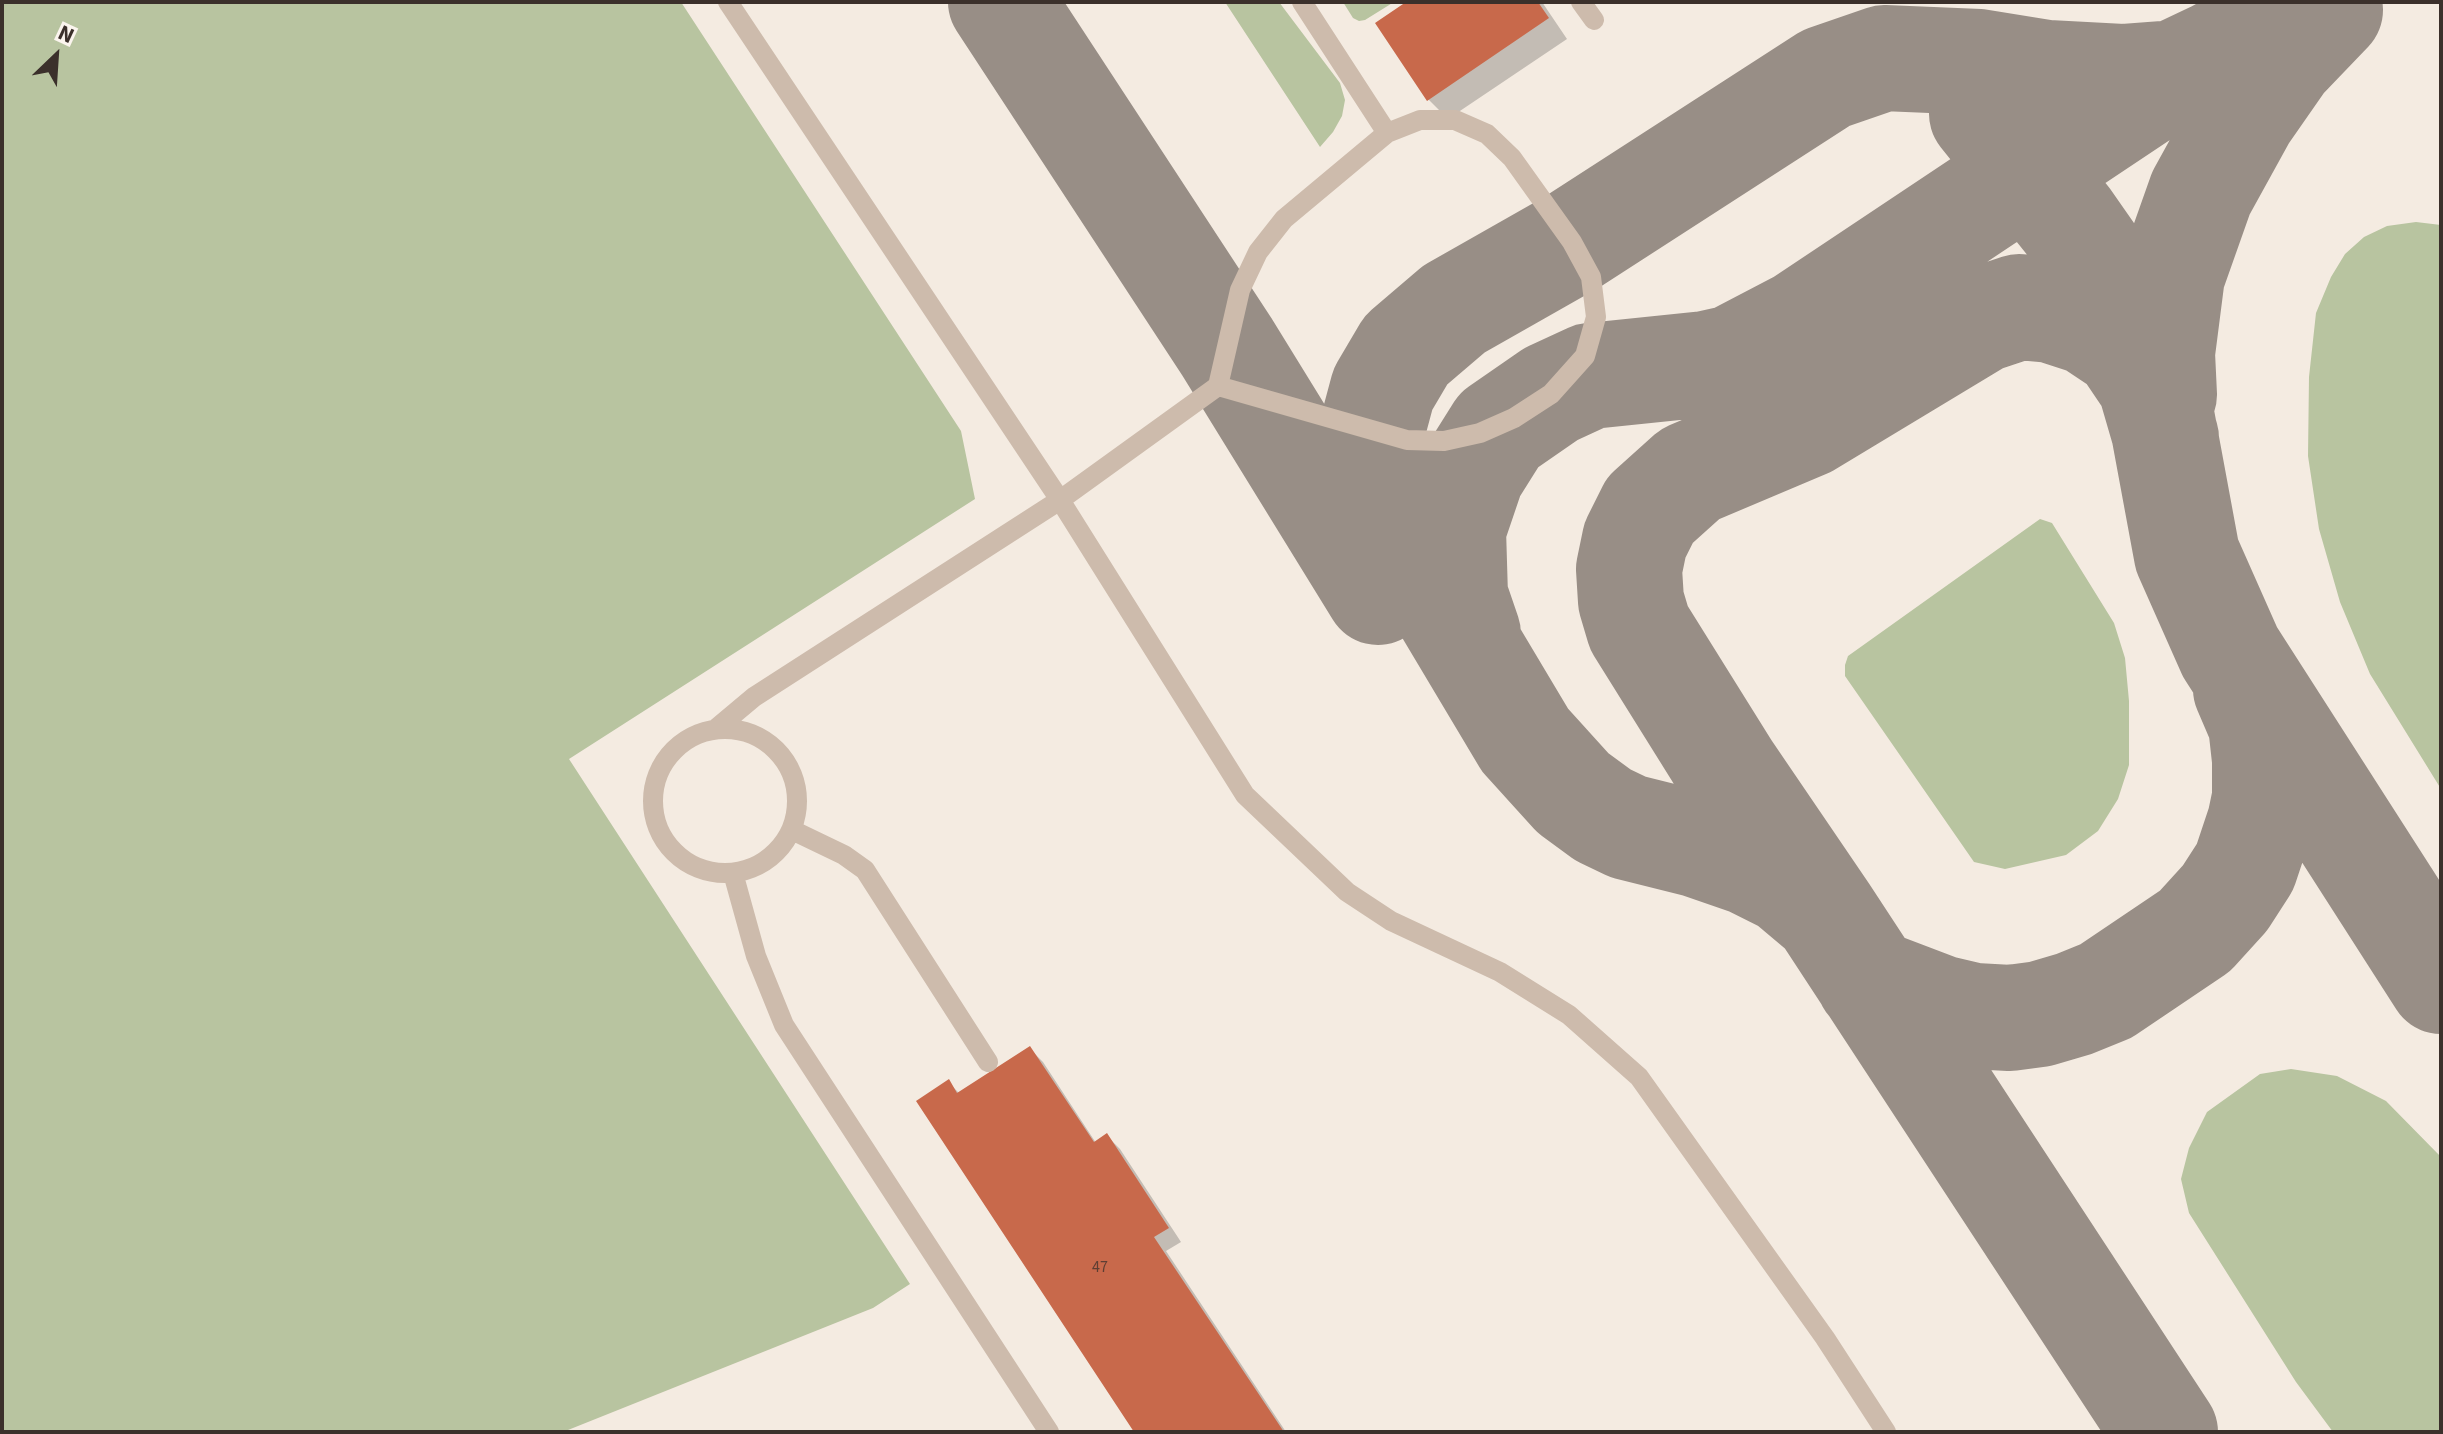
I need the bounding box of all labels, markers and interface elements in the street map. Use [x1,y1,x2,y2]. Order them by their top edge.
north arrow [16,16,96,96]
text: N [53,17,80,52]
house number: 47 [1092,1258,1108,1278]

